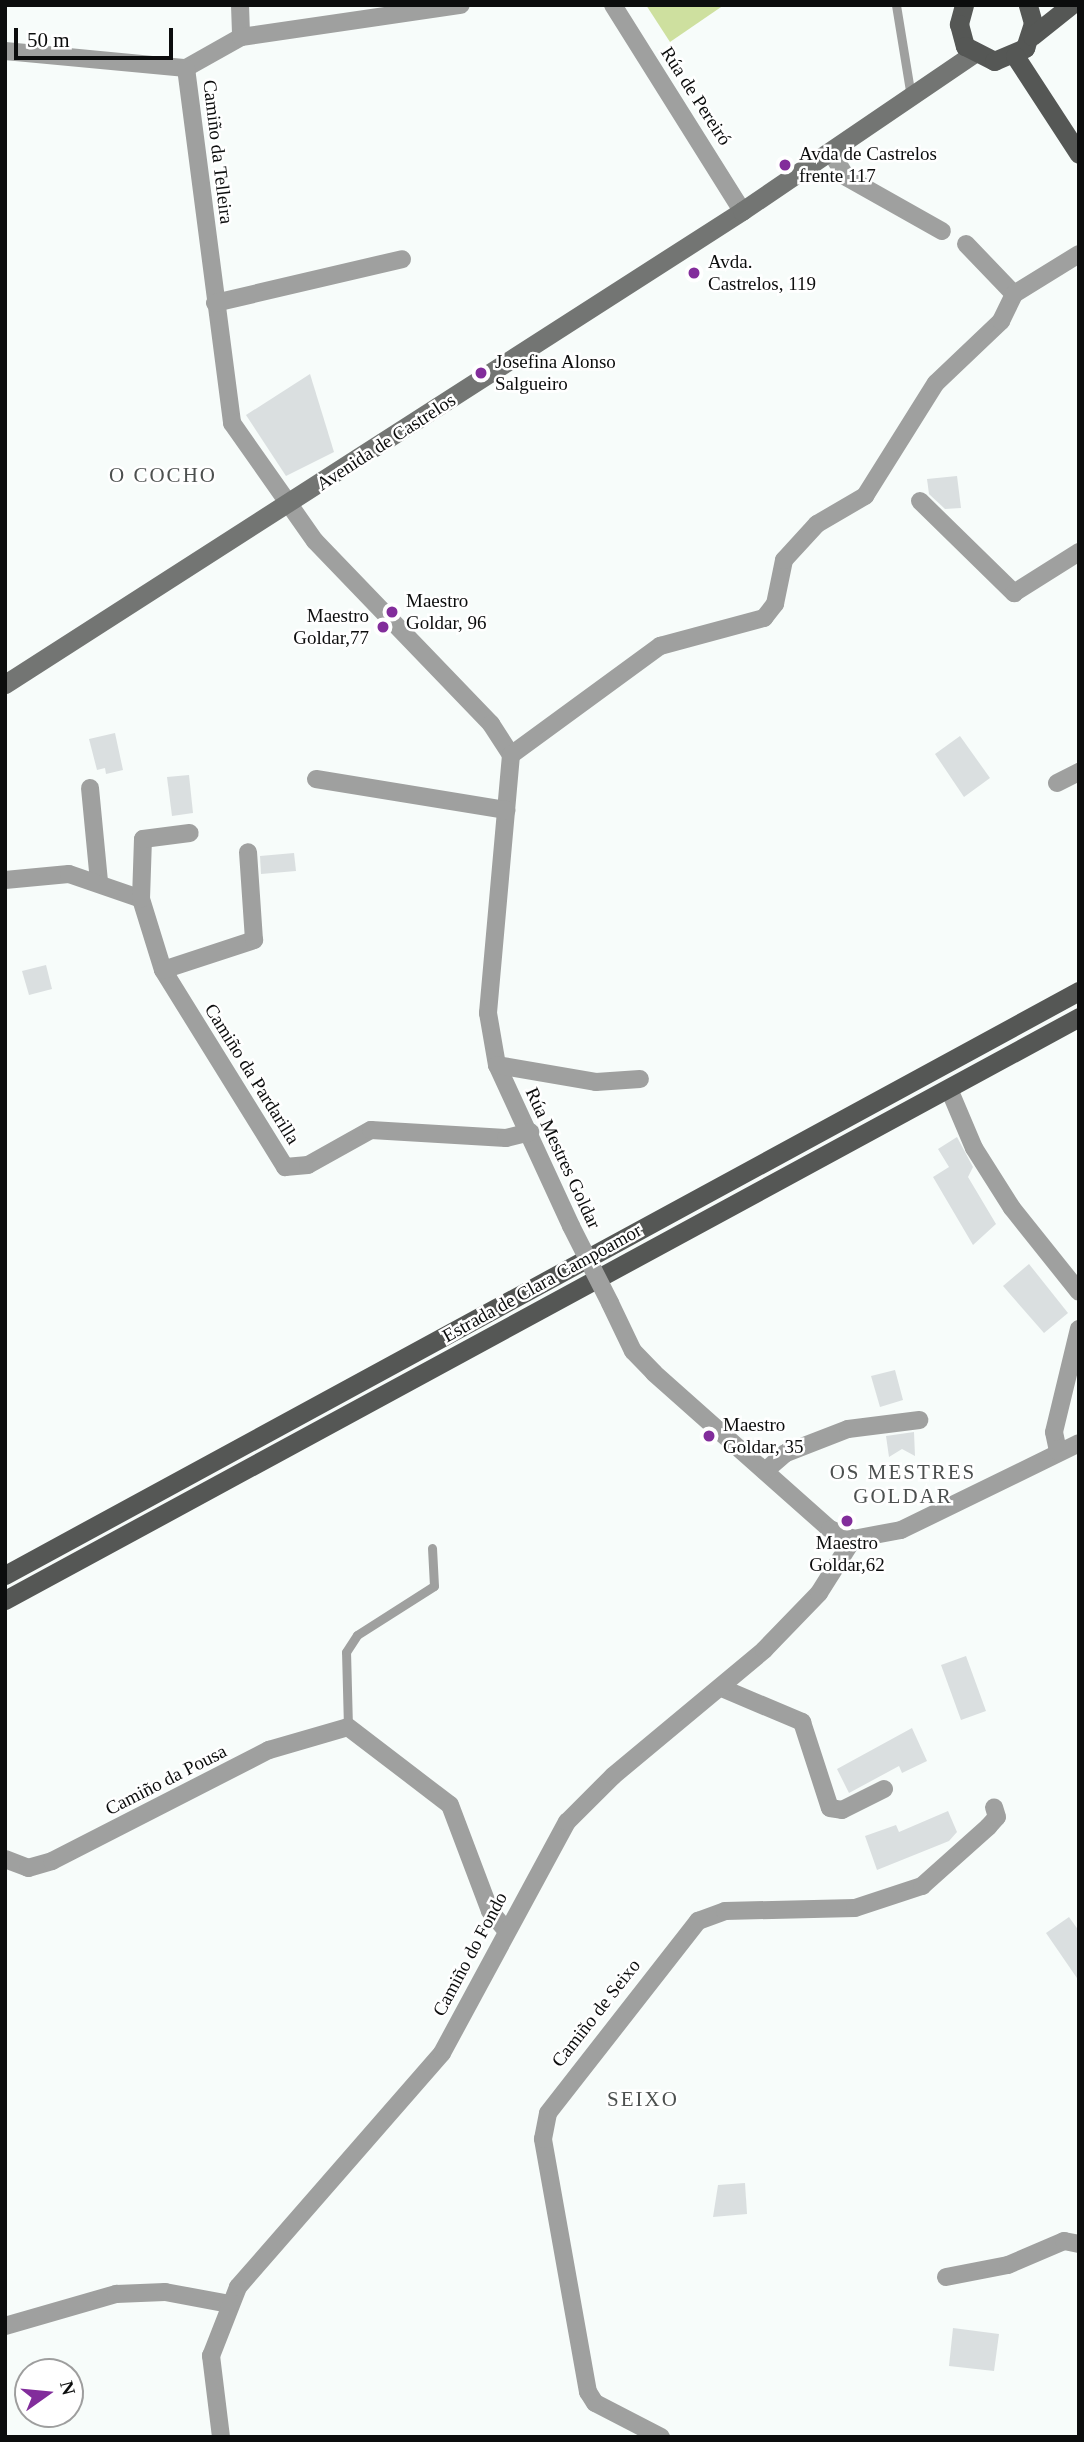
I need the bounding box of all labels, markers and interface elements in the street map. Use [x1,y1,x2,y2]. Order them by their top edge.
scale bar [18,14,177,58]
text: 50 m [27,28,70,52]
street label: Rúa de Pereiró [656,42,736,150]
street label: Camiño da Telleira [198,78,238,226]
place label: Avda de Castrelos frente 117 [799,143,937,187]
marker: Avda de Castrelos frente 117 [777,157,793,173]
place label: Avda. Castrelos, 119 [708,251,816,295]
marker: Avda. Castrelos, 119 [686,265,702,281]
place label: Josefina Alonso Salgueiro [495,351,617,395]
marker: Josefina Alonso Salgueiro [473,365,489,381]
street label: Avenida de Castrelos [312,389,460,495]
district label: O COCHO [110,462,216,488]
place label: Maestro Goldar, 96 [406,590,486,634]
marker: Maestro Goldar, 96 [384,604,400,620]
place label: Maestro Goldar,77 [293,605,369,649]
marker: Maestro Goldar,77 [375,619,391,635]
street label: Camiño da Pardarilla [200,999,304,1149]
street label: Rúa Mestres Goldar [520,1084,606,1232]
street label: Estrada de Clara Campoamor [438,1219,646,1347]
place label: Maestro Goldar, 35 [723,1414,803,1458]
marker: Maestro Goldar, 35 [701,1428,717,1444]
district label: OS MESTRES GOLDAR [831,1459,975,1509]
marker: Maestro Goldar,62 [839,1513,855,1529]
place label: Maestro Goldar,62 [809,1532,885,1576]
street label: Camiño da Pousa [102,1740,230,1820]
street label: Camiño do Fondo [428,1888,512,2020]
street label: Camiño de Seixo [547,1954,645,2072]
district label: SEIXO [608,2086,678,2112]
north arrow [14,2358,84,2428]
text: N [56,2379,80,2397]

